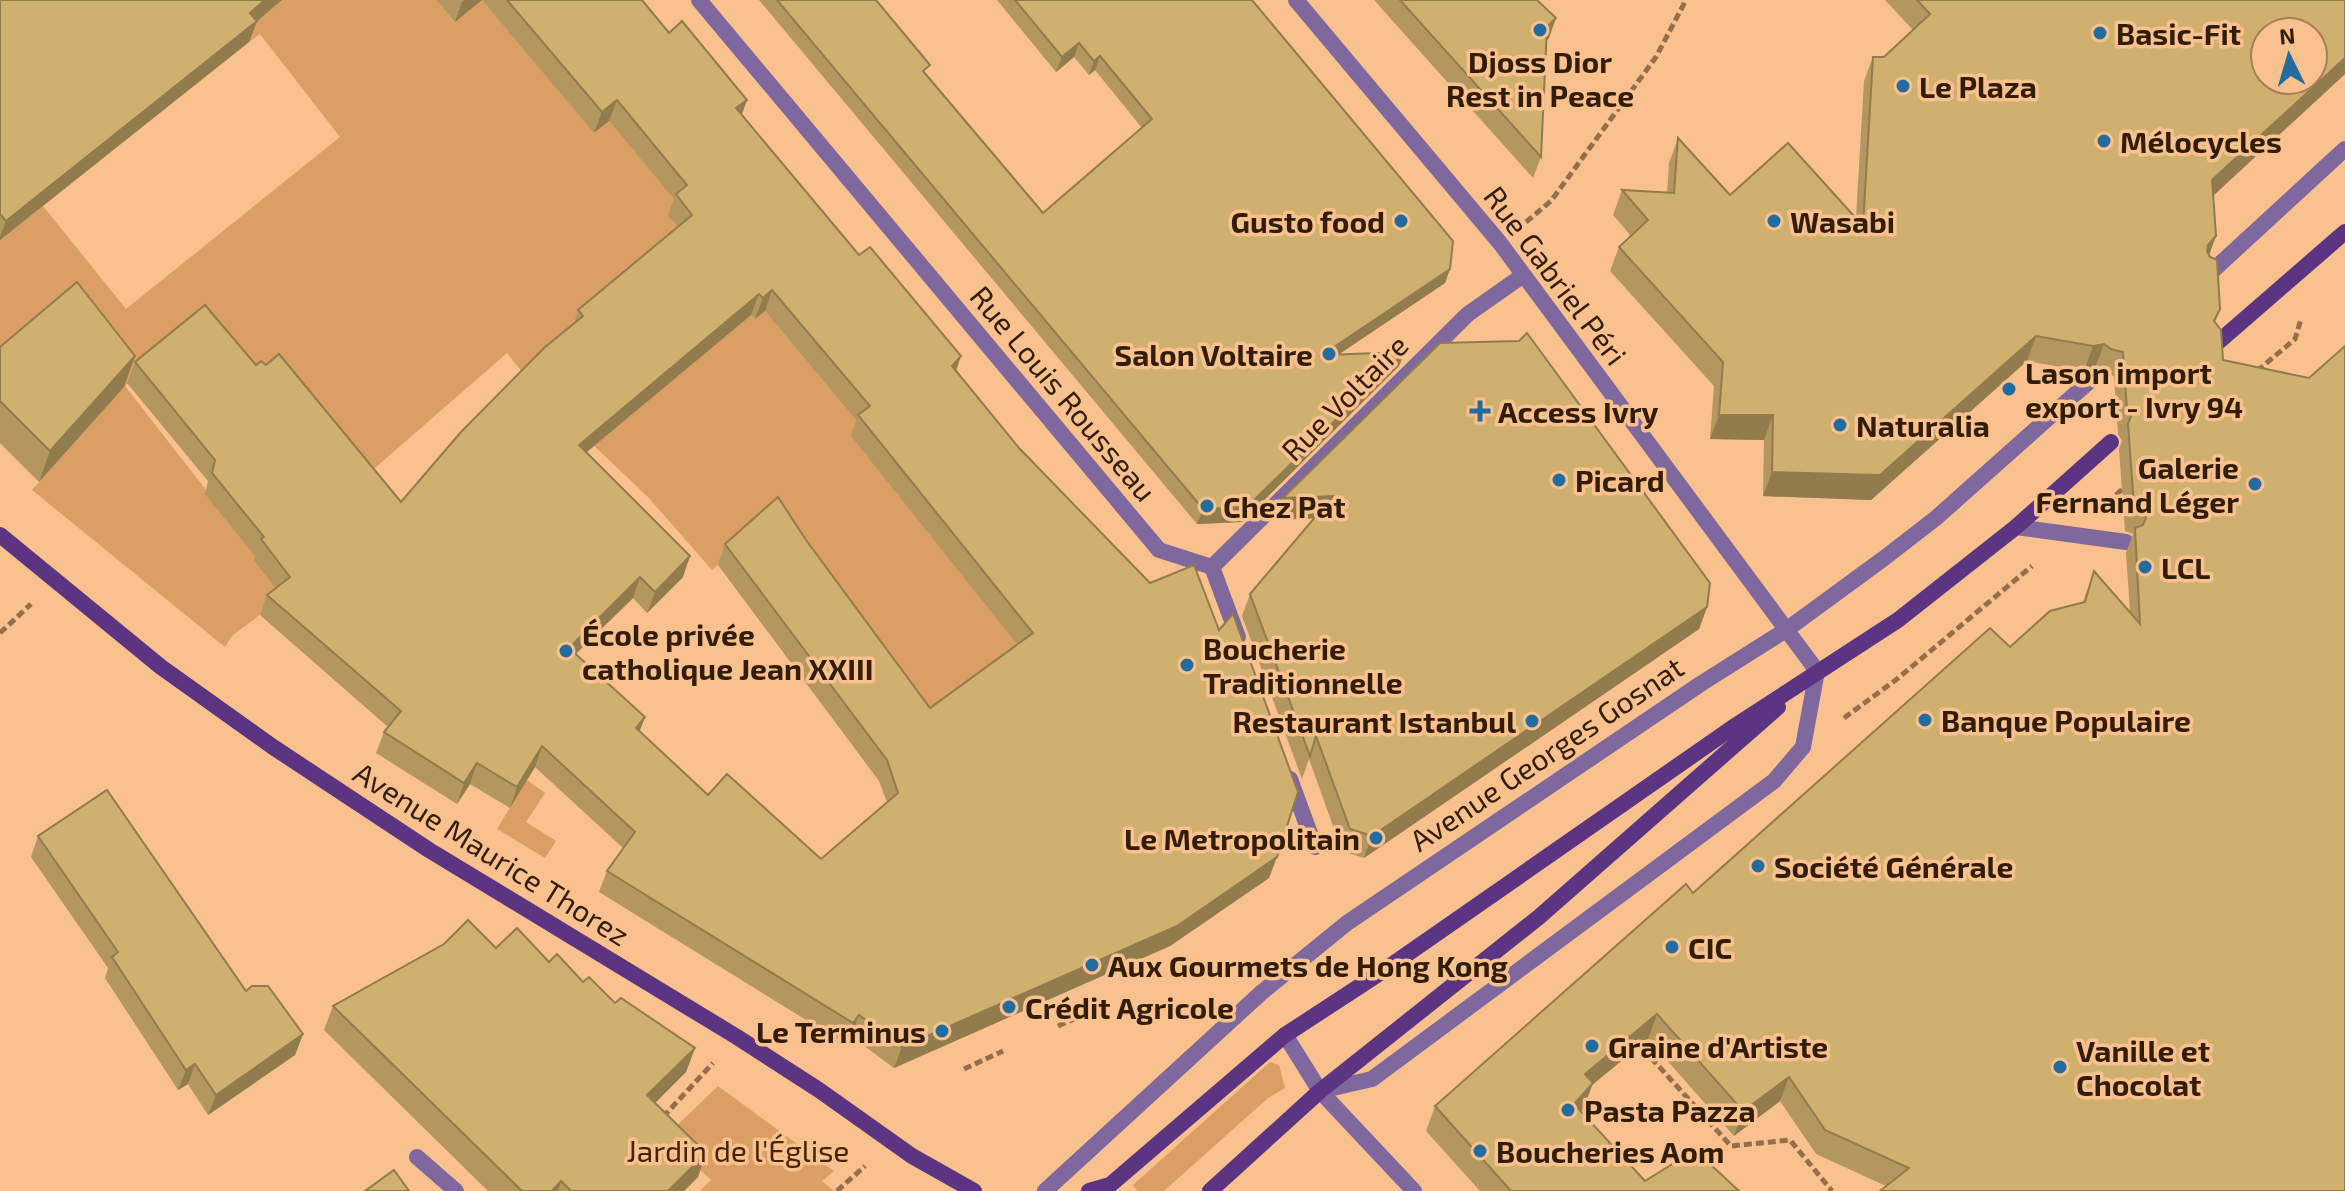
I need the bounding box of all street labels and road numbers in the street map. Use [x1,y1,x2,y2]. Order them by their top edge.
street label: Rue Gabriel Péri [1477,179,1635,371]
street label: Rue Louis Rousseau [963,278,1165,508]
street label: Rue Voltaire [1273,326,1415,468]
street label: Avenue Georges Gosnat [1402,648,1690,858]
street label: Avenue Maurice Thorez [348,753,636,953]

